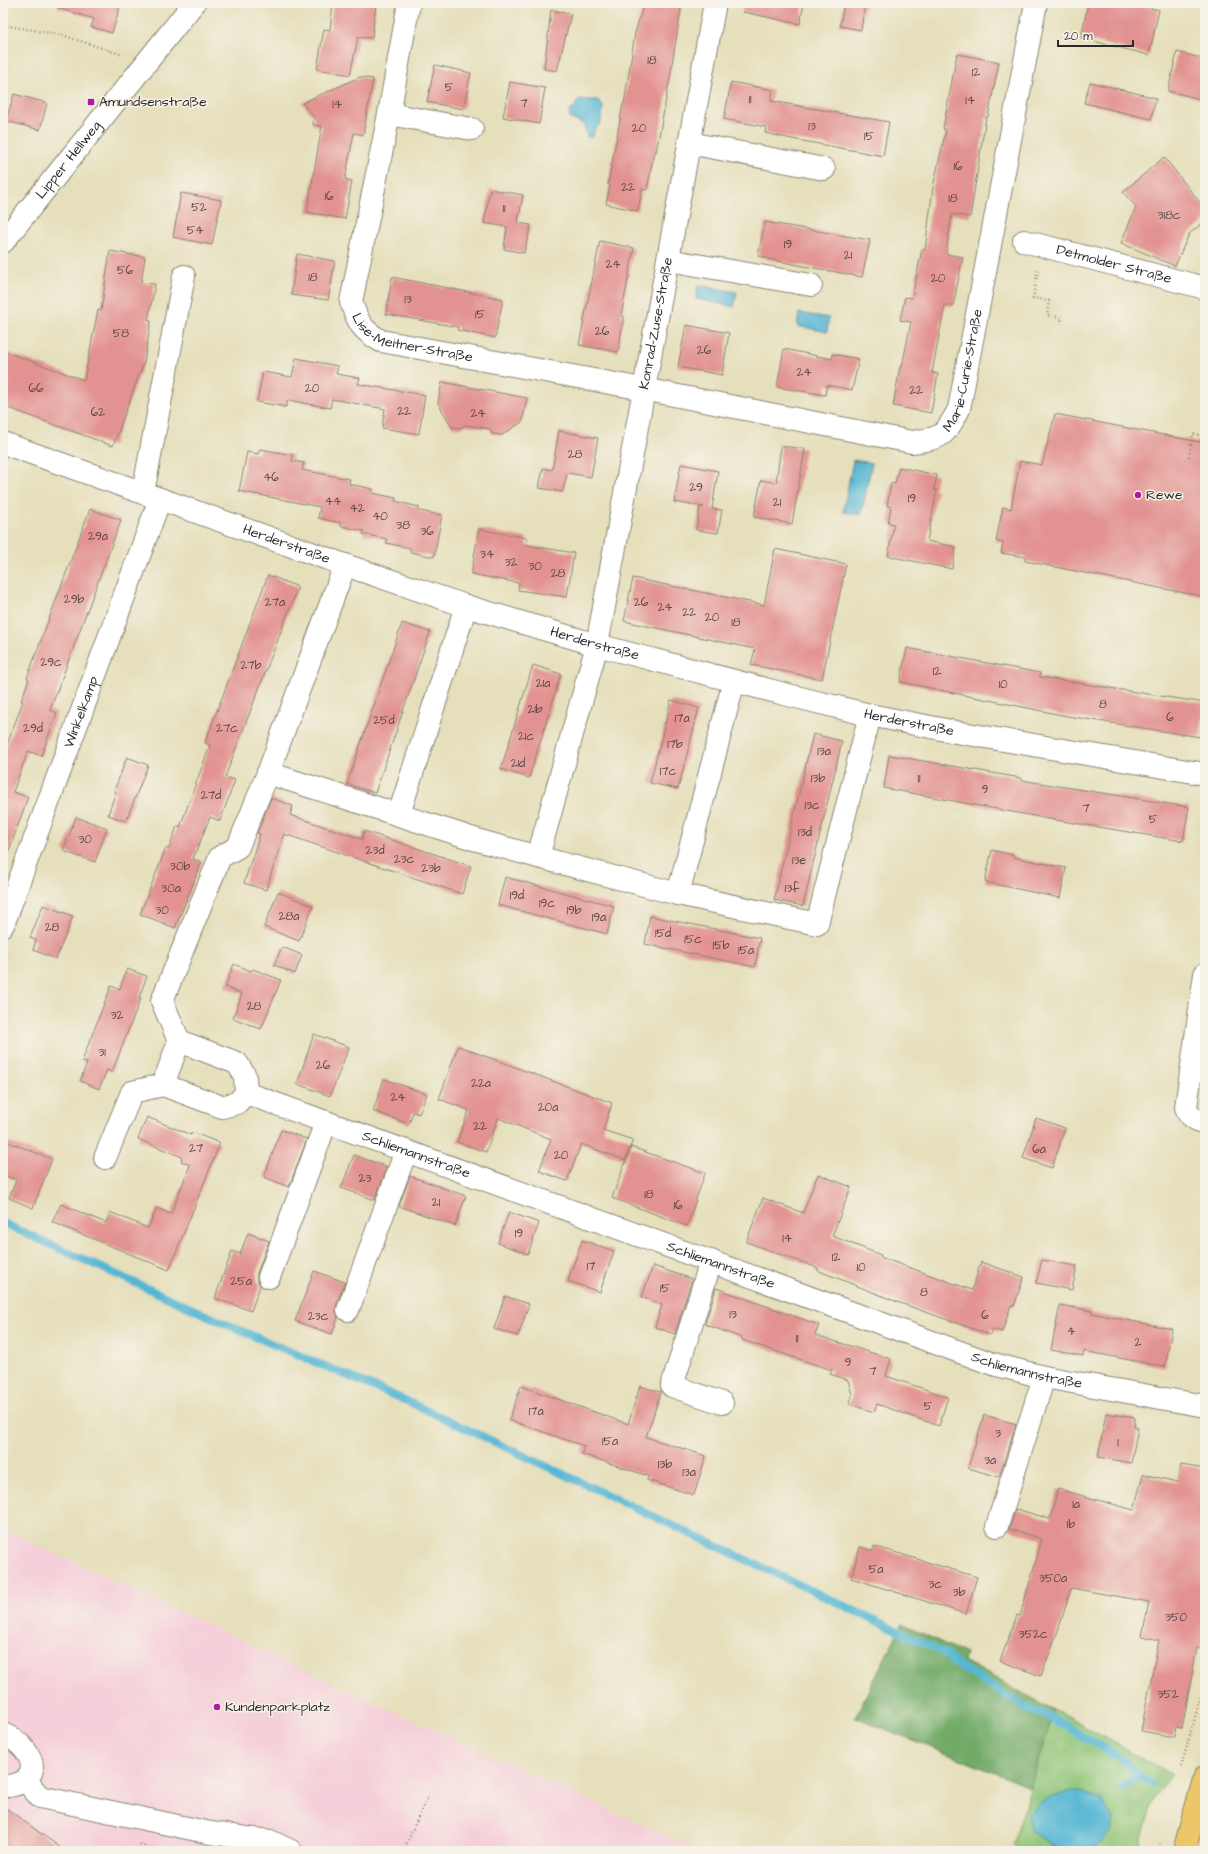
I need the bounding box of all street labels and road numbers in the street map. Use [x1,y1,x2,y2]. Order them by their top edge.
street label: Lipper Hellweg [31,117,106,203]
street label: Detmolder Straße [1054,240,1174,289]
street label: Konrad-Zuse-Straße [634,255,678,391]
street label: Marie-Curie-Straße [938,307,988,436]
street label: Lise-Meitner-Straße [346,310,475,368]
street label: Herderstraße [240,519,333,569]
street label: Herderstraße [548,622,642,666]
street label: Winkelkamp [59,673,104,751]
street label: Herderstraße [862,704,956,741]
street label: Schliemannstraße [359,1126,473,1184]
street label: Schliemannstraße [664,1236,778,1294]
street label: Schliemannstraße [968,1347,1084,1394]

